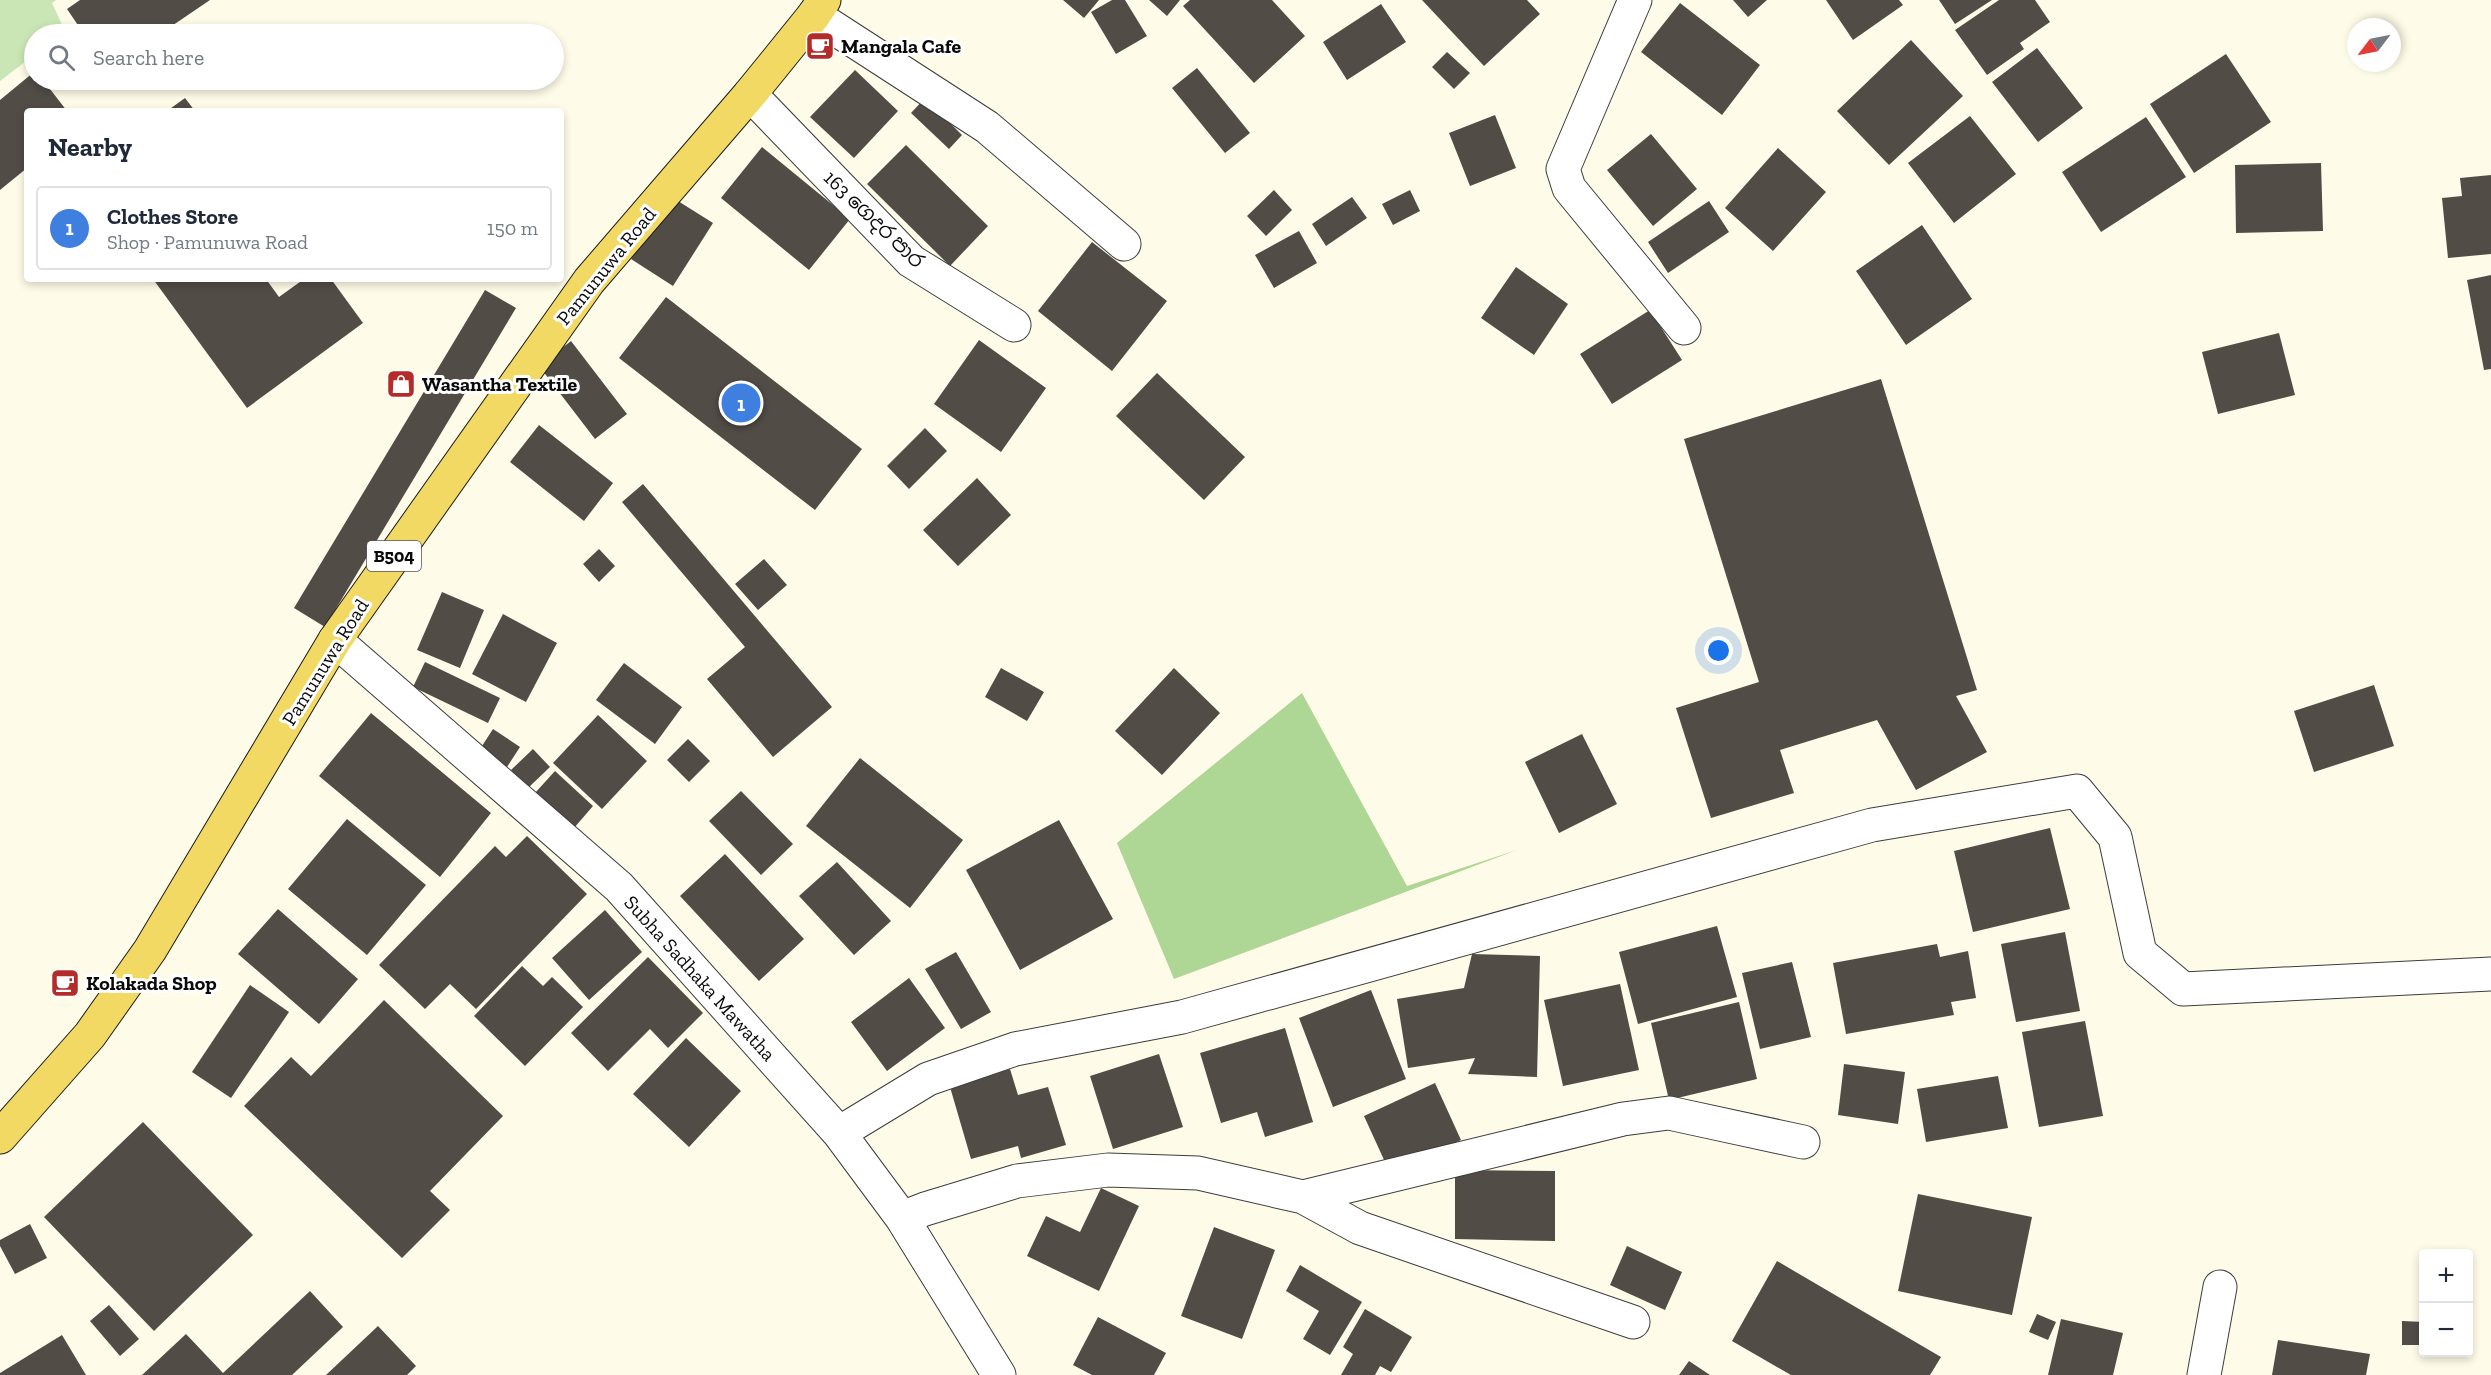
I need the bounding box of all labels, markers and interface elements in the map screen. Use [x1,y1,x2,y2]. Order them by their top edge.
north arrow [2347,18,2401,72]
search box [24,24,564,90]
cafe icon: Mangala Cafe [804,30,836,62]
place label: Mangala Cafe [841,34,962,58]
icon: search [45,41,78,74]
text: Search here [93,44,204,71]
text: Nearby [48,131,132,163]
street label: 163 ගෙදර පාර [819,165,929,273]
street label: Pamunuwa Road [551,202,661,330]
text: Clothes Store [107,203,238,230]
text: 1 [65,216,74,240]
text: 150 m [487,216,538,240]
text: Shop · Pamunuwa Road [107,230,308,254]
shop icon: Wasantha Textile [385,368,417,400]
place label: Wasantha Textile [422,372,578,396]
pin: 1 [722,380,760,426]
road number: B504 [367,541,421,571]
street label: Pamunuwa Road [277,594,373,730]
your location [1704,636,1733,665]
street label: Subha Sadhaka Mawatha [619,890,781,1066]
cafe icon: Kolakada Shop [49,967,81,999]
place label: Kolakada Shop [86,971,217,995]
map controls [2419,1249,2473,1357]
button: + [2419,1249,2473,1303]
button: − [2419,1303,2473,1357]

